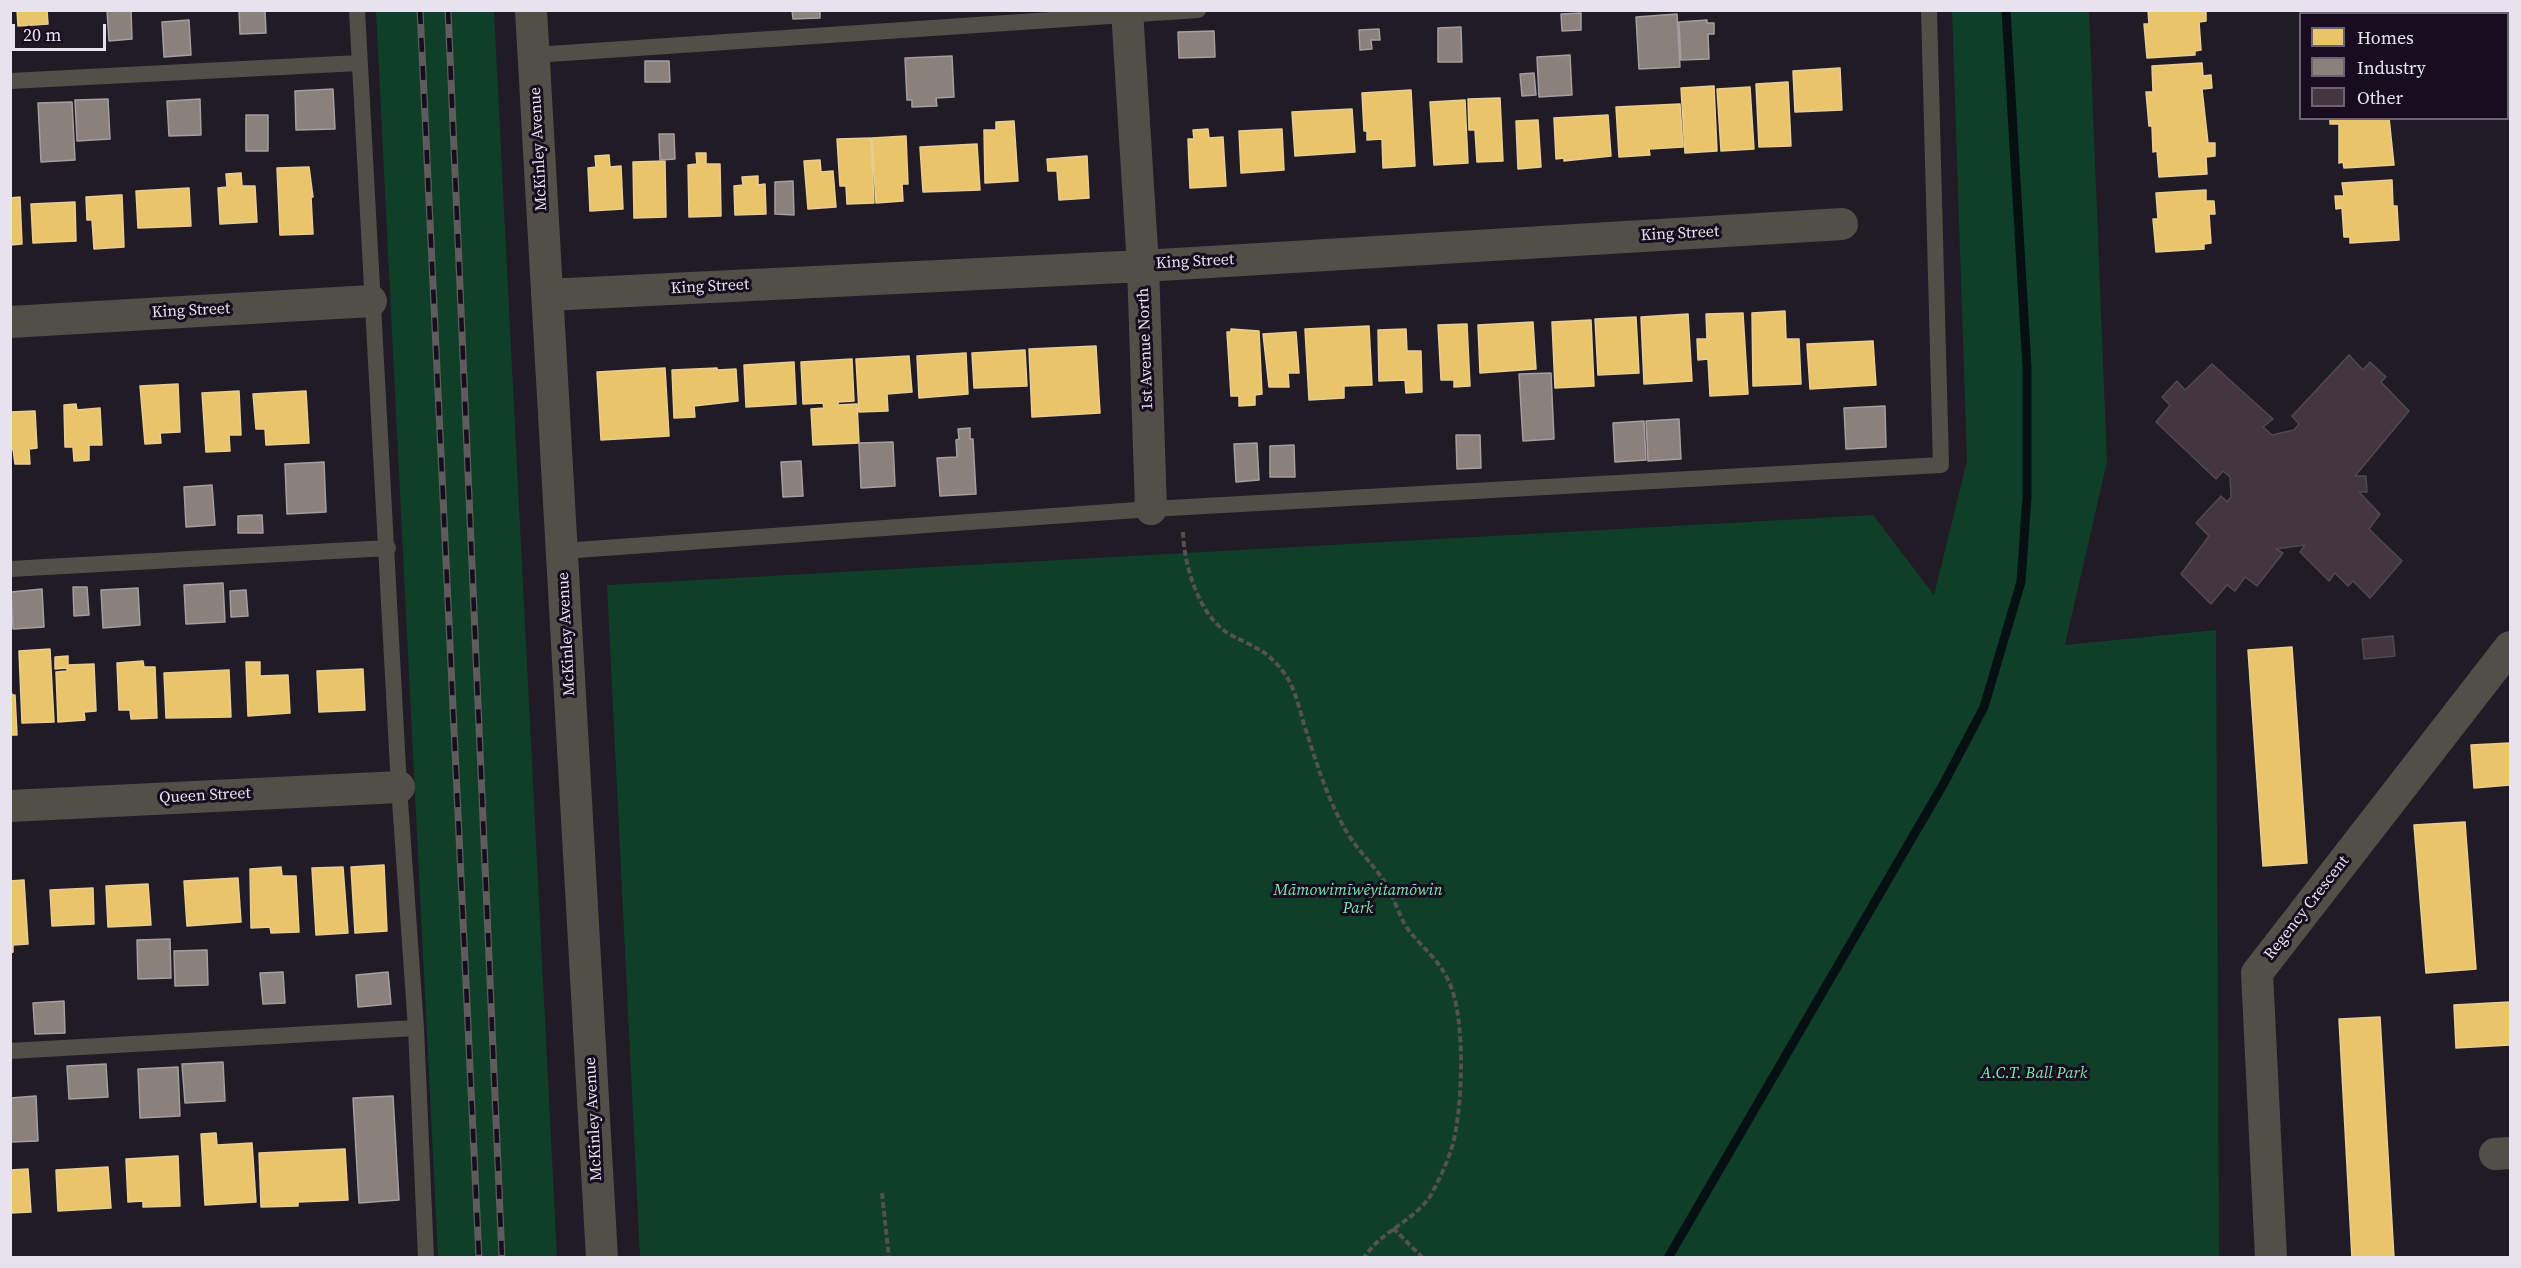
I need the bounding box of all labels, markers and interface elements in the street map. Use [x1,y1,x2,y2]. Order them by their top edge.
scale bar [15,12,110,50]
legend [2299,12,2509,120]
text: 20 m [23,22,61,47]
text: Homes [2357,25,2414,50]
text: Industry [2357,55,2426,80]
text: Other [2357,85,2403,110]
street label: McKinley Avenue [526,87,552,211]
street label: King Street [1640,222,1720,246]
street label: King Street [1155,250,1235,274]
street label: King Street [670,275,750,299]
street label: 1st Avenue North [1134,288,1158,410]
street label: King Street [151,299,231,323]
street label: McKinley Avenue [554,572,580,696]
street label: Queen Street [159,784,251,808]
street label: Regency Crescent [2260,852,2354,964]
park label: Māmowimīwēyitamōwin Park [1273,881,1443,919]
street label: McKinley Avenue [581,1057,607,1181]
park label: A.C.T. Ball Park [1981,1064,2087,1084]

